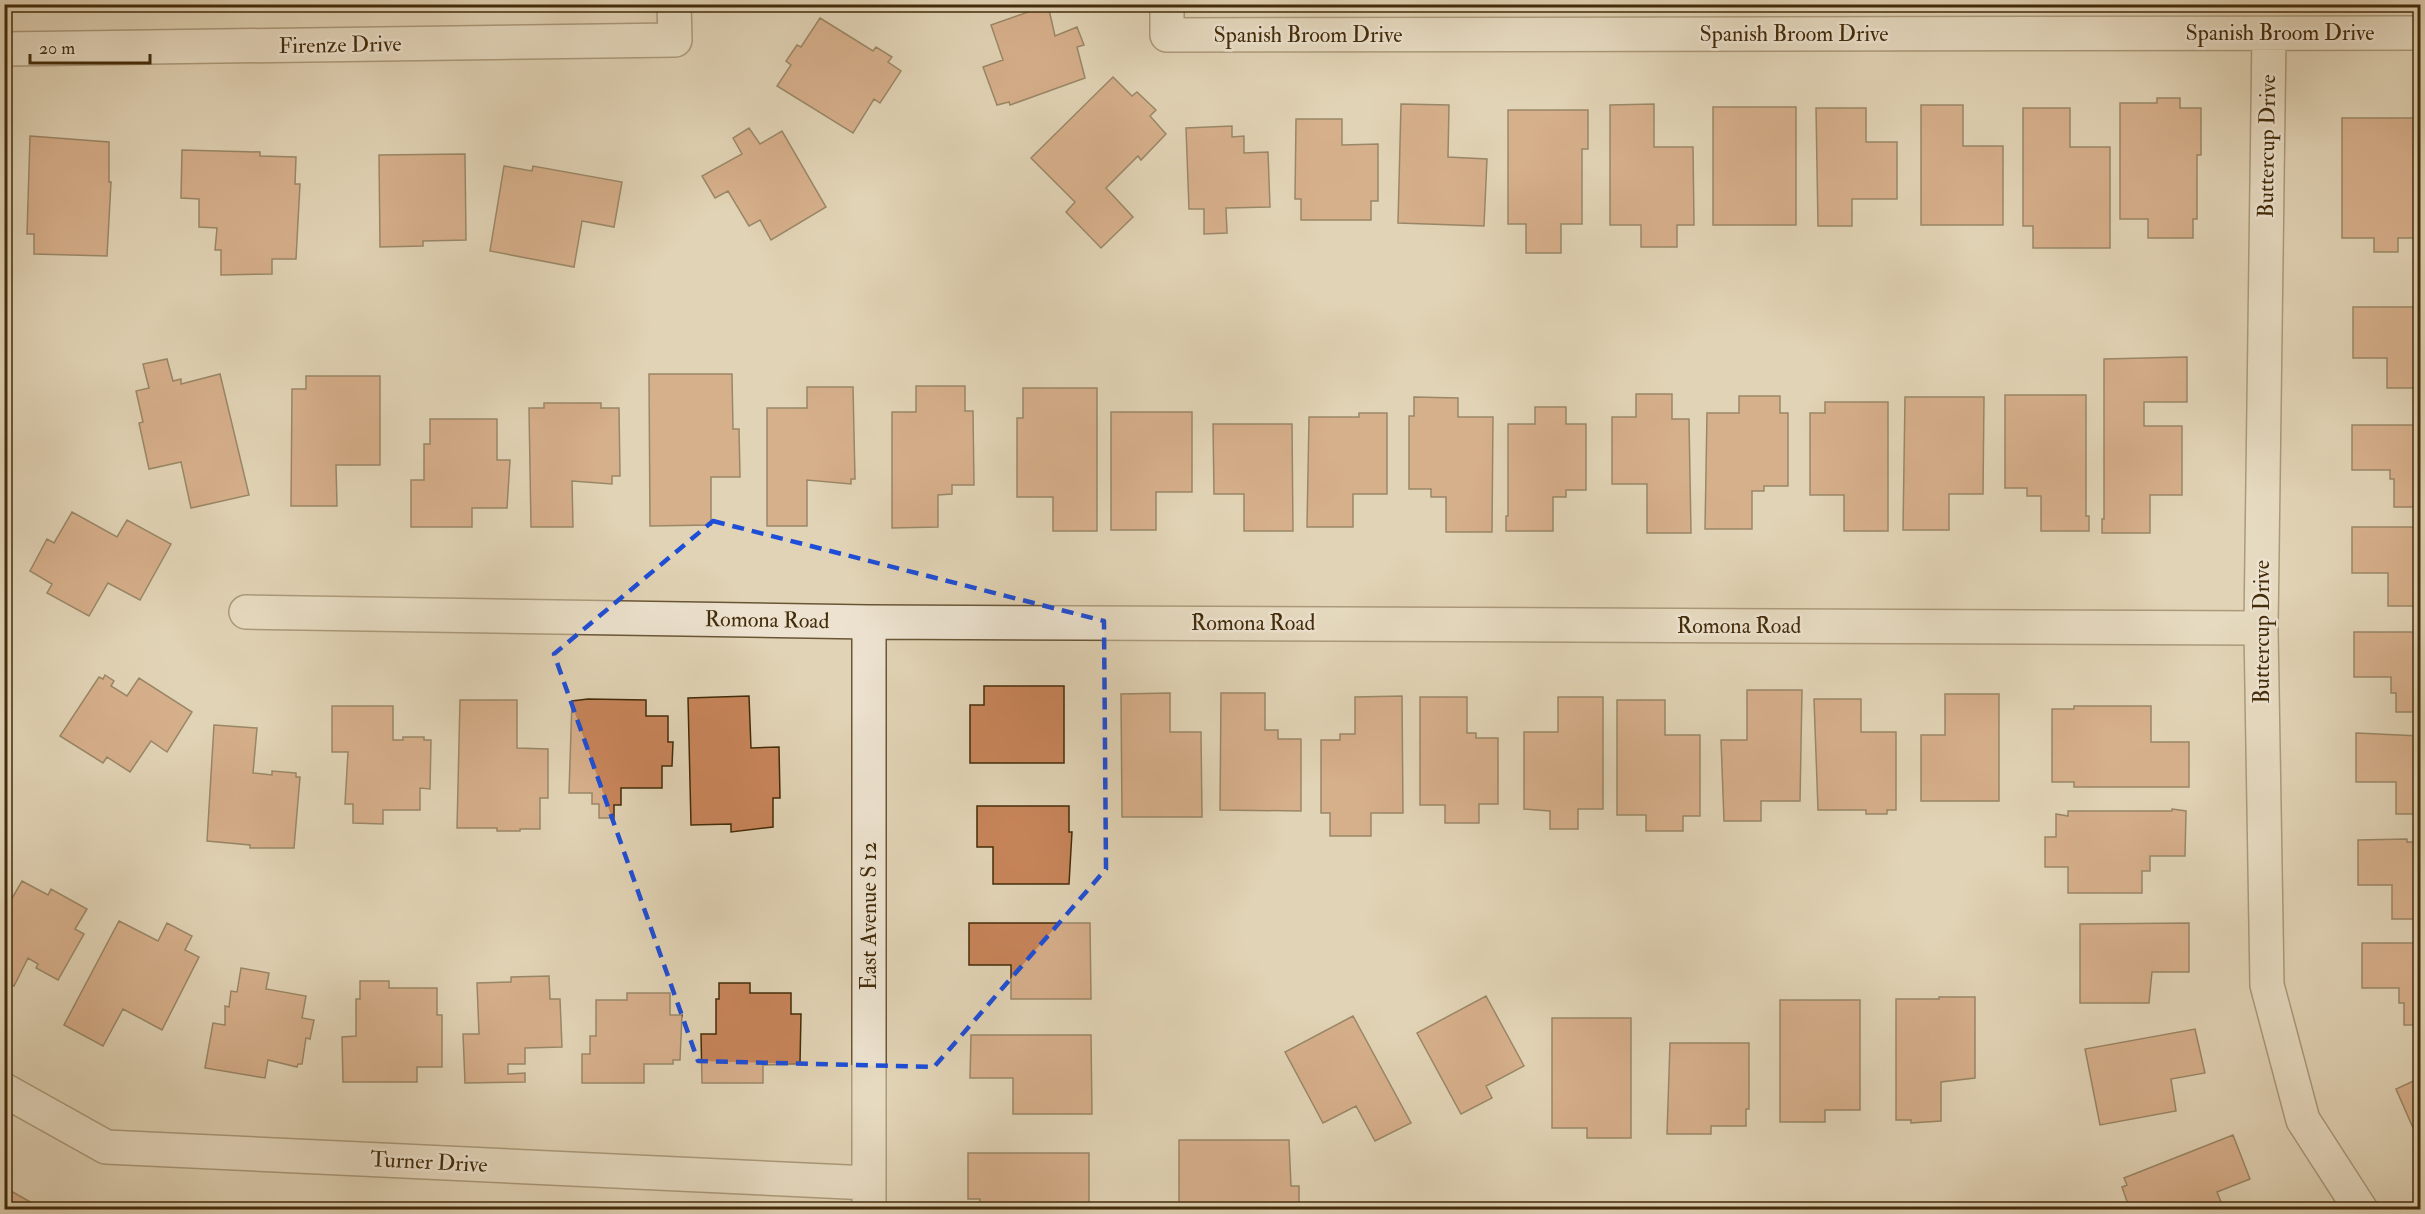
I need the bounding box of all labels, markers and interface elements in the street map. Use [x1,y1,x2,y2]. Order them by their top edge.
street label: Spanish Broom Drive [2186,19,2374,48]
street label: Spanish Broom Drive [1700,20,1888,49]
street label: Spanish Broom Drive [1214,21,1402,50]
scale bar [30,27,150,65]
street label: Firenze Drive [278,30,402,60]
text: 20 m [39,37,75,60]
street label: Buttercup Drive [2252,74,2283,218]
street label: Buttercup Drive [2248,560,2277,704]
street label: Romona Road [704,605,830,635]
street label: Romona Road [1191,609,1316,637]
street label: Romona Road [1677,612,1802,640]
street label: East Avenue S 12 [855,842,883,990]
street label: Turner Drive [370,1145,488,1179]

